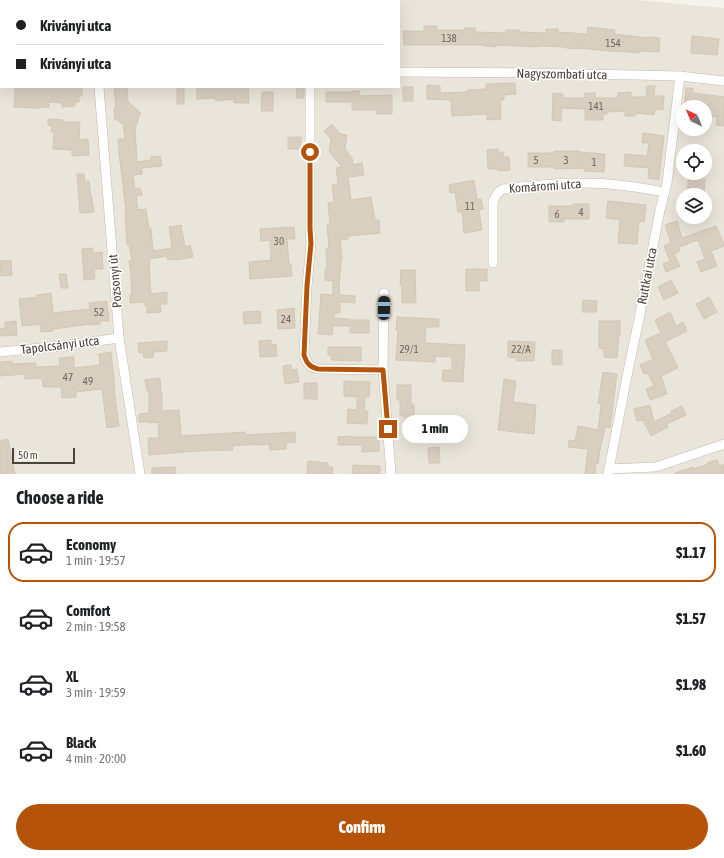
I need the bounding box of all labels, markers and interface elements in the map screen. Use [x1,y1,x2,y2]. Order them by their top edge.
text: Kriványi utca [40,17,111,34]
house number: 138 [441,32,457,44]
house number: 154 [605,37,621,49]
text: Kriványi utca [40,55,111,72]
street label: Nagyszombati utca [517,66,607,82]
house number: 141 [588,100,604,112]
north arrow [676,100,712,136]
map controls [676,100,712,224]
route start [301,143,319,161]
button: locate [676,144,712,180]
house number: 5 [533,154,539,166]
house number: 3 [563,154,569,166]
house number: 1 [591,156,597,168]
street label: Komáromi utca [508,176,582,196]
button: layers [676,188,712,224]
house number: 11 [465,200,475,212]
house number: 4 [578,206,584,218]
house number: 6 [554,208,560,220]
house number: 30 [274,235,284,247]
street label: Ruttkai utca [634,246,660,306]
street label: Pozsonyi út [105,253,125,309]
car [378,296,390,320]
house number: 52 [94,306,104,318]
house number: 24 [281,313,291,325]
street label: Tapolcsányi utca [20,333,100,357]
house number: 29/1 [399,343,419,355]
house number: 22/A [511,343,531,355]
house number: 47 [63,371,73,383]
house number: 49 [83,375,93,387]
callout: 1 min [402,415,468,443]
route end [379,420,397,438]
text: 1 min [422,421,448,436]
scale bar [12,446,75,465]
text: 50 m [18,449,38,461]
text: Choose a ride [16,487,104,508]
icon: car [18,534,54,570]
text: Economy [66,536,116,553]
text: $1.17 [676,544,706,561]
text: 1 min · 19:57 [66,553,126,568]
icon: car [18,600,54,636]
text: Comfort [66,602,110,619]
text: $1.57 [676,610,706,627]
text: 2 min · 19:58 [66,619,126,634]
icon: car [18,666,54,702]
text: XL [66,668,79,685]
text: $1.98 [676,676,706,693]
text: 3 min · 19:59 [66,685,126,700]
icon: car [18,732,54,768]
text: Black [66,734,96,751]
text: $1.60 [676,742,706,759]
text: 4 min · 20:00 [66,751,126,766]
button: Confirm [16,804,708,850]

